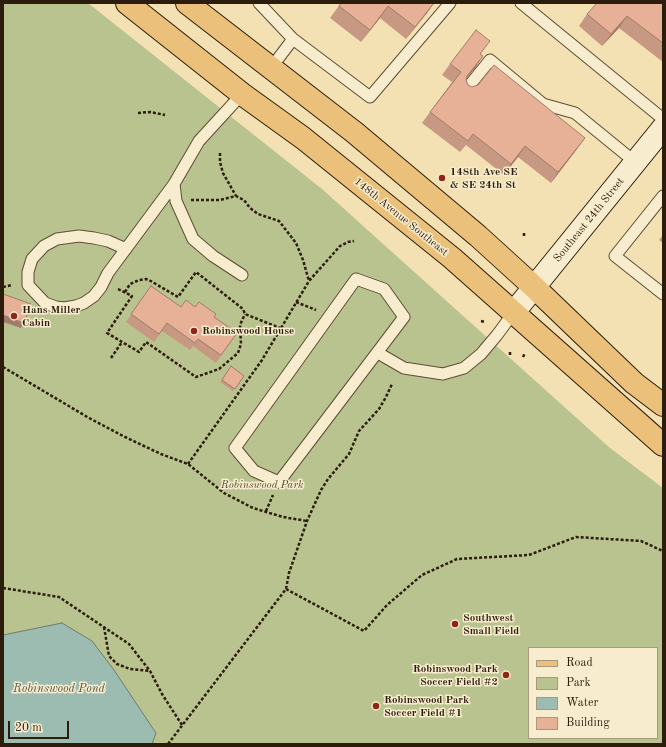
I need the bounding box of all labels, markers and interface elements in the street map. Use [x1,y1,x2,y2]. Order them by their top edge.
place label: 148th Ave SE & SE 24th St [450,165,518,191]
marker: 148th Ave SE & SE 24th St [437,173,447,183]
street label: 148th Avenue Southeast [351,175,451,259]
street label: Southeast 24th Street [551,175,627,265]
place label: Hans Miller Cabin [22,303,80,329]
marker: Hans Miller Cabin [9,311,19,321]
place label: Robinswood House [202,324,294,338]
marker: Robinswood House [189,326,199,336]
park label: Robinswood Park [221,478,303,492]
place label: Southwest Small Field [463,611,519,637]
marker: Southwest Small Field [450,619,460,629]
legend [528,647,658,739]
text: Road [566,657,593,669]
place label: Robinswood Park Soccer Field #2 [413,662,498,688]
marker: Robinswood Park Soccer Field #2 [501,670,511,680]
text: Park [566,677,591,689]
water label: Robinswood Pond [13,682,105,696]
place label: Robinswood Park Soccer Field #1 [384,693,469,719]
text: Water [566,697,598,709]
marker: Robinswood Park Soccer Field #1 [371,701,381,711]
scale bar [10,713,71,739]
text: Building [566,717,610,729]
text: 20 m [15,722,42,734]

